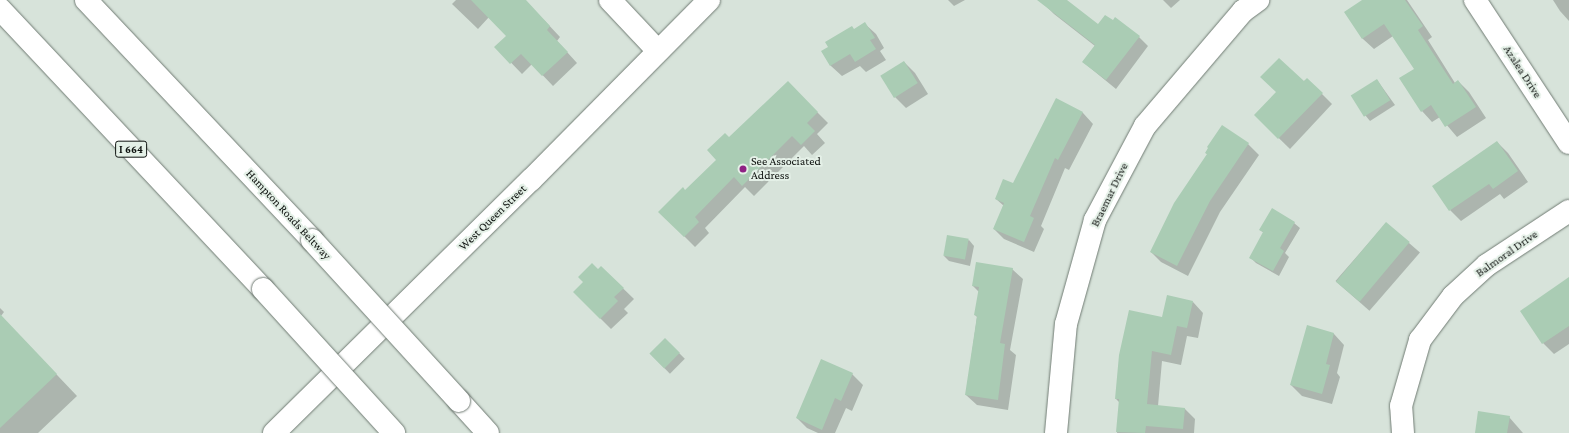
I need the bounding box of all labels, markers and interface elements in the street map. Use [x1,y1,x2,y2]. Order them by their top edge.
street label: Azalea Drive [1500,43,1544,101]
road number: I 664 [115,140,147,158]
place label: See Associated Address [751,155,821,183]
street label: Braemar Drive [1088,161,1132,229]
marker: See Associated Address [738,164,748,174]
street label: Hampton Roads Beltway [243,167,333,263]
street label: West Queen Street [456,182,530,254]
street label: Balmoral Drive [1473,227,1541,281]

